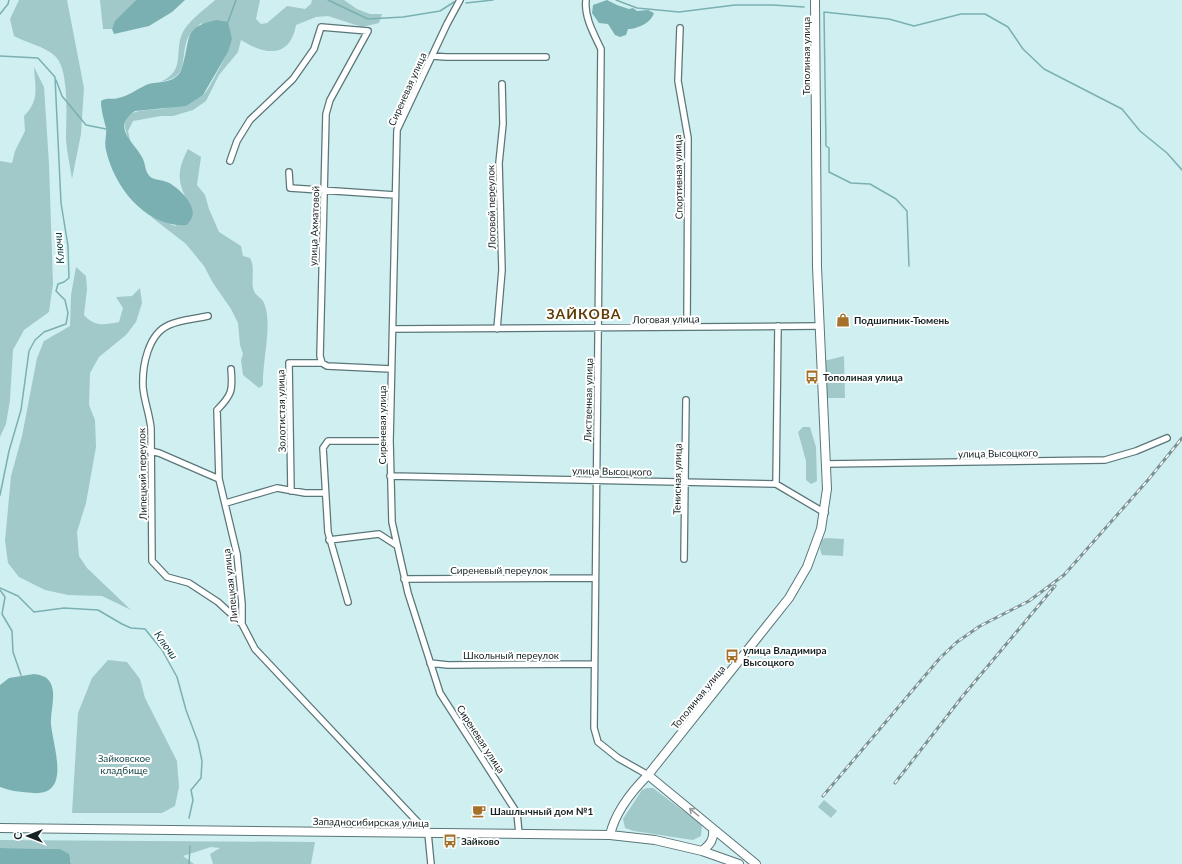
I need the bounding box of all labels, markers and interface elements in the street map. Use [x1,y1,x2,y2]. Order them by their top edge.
street label: Тополиная улица [800,17,812,95]
street label: Сиреневая улица [385,50,429,127]
street label: Спортивная улица [671,135,685,219]
street label: Логовой переулок [484,164,498,250]
street label: улица Ахматовой [307,185,321,266]
water label: Ключи [51,232,66,264]
district label: ЗАЙКОВА [547,305,621,322]
street label: Логовая улица [631,312,700,326]
shop icon: Подшипник-Тюмень [835,312,851,328]
place label: Подшипник-Тюмень [854,314,949,326]
street label: Лиственная улица [581,358,595,443]
street label: Золотистая улица [274,369,288,453]
bus stop icon: Тополиная улица [804,369,820,385]
place label: Тополиная улица [823,371,903,383]
street label: Сиреневая улица [376,386,388,464]
street label: Липецкий переулок [135,427,149,521]
street label: Тенисная улица [670,443,684,515]
street label: улица Высоцкого [958,446,1038,460]
street label: улица Высоцкого [572,464,652,478]
street label: Липецкая улица [220,548,240,625]
street label: Сиреневый переулок [450,564,549,576]
water label: Ключи [152,628,181,662]
place label: улица Владимира Высоцкого [743,644,827,668]
bus stop icon: улица Владимира Высоцкого [724,648,740,664]
street label: Школьный переулок [463,649,560,661]
street label: Тополиная улица [669,663,727,731]
street label: Сиреневая улица [454,703,508,775]
park label: Зайковское кладбище [98,752,150,776]
cafe icon: Шашлычный дом №1 [471,803,487,819]
place label: Шашлычный дом №1 [490,805,594,817]
one-way arrow [688,808,699,817]
street label: Западносибирская улица [313,815,429,829]
north arrow [8,816,48,856]
text: С [11,832,24,840]
bus stop icon: Зайково [442,833,458,849]
place label: Зайково [461,835,500,847]

